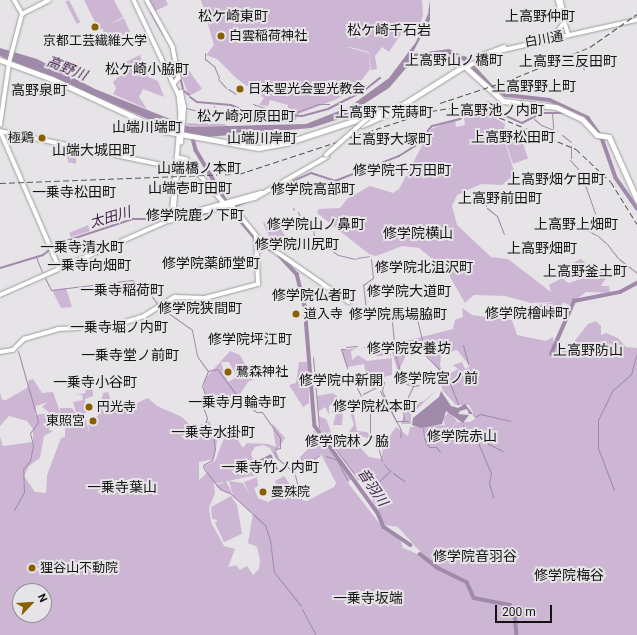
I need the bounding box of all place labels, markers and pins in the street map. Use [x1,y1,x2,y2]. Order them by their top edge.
marker: 京都工芸繊維大学 [90,22,100,32]
place label: 白雲稲荷神社 [229,28,307,44]
marker: 白雲稲荷神社 [216,31,226,41]
place label: 京都工芸繊維大学 [43,33,147,49]
place label: 日本聖光会聖光教会 [248,81,365,97]
marker: 日本聖光会聖光教会 [235,84,245,94]
place label: 極鶏 [8,130,34,146]
marker: 極鶏 [37,133,47,143]
place label: 道入寺 [304,306,343,322]
marker: 道入寺 [291,309,301,319]
place label: 鷺森神社 [236,364,288,380]
marker: 鷺森神社 [223,367,233,377]
place label: 円光寺 [97,399,136,415]
marker: 円光寺 [84,402,94,412]
place label: 東照宮 [46,413,85,429]
marker: 東照宮 [88,416,98,426]
place label: 曼殊院 [271,484,310,500]
marker: 曼殊院 [258,487,268,497]
place label: 狸谷山不動院 [40,560,118,576]
marker: 狸谷山不動院 [27,563,37,573]

